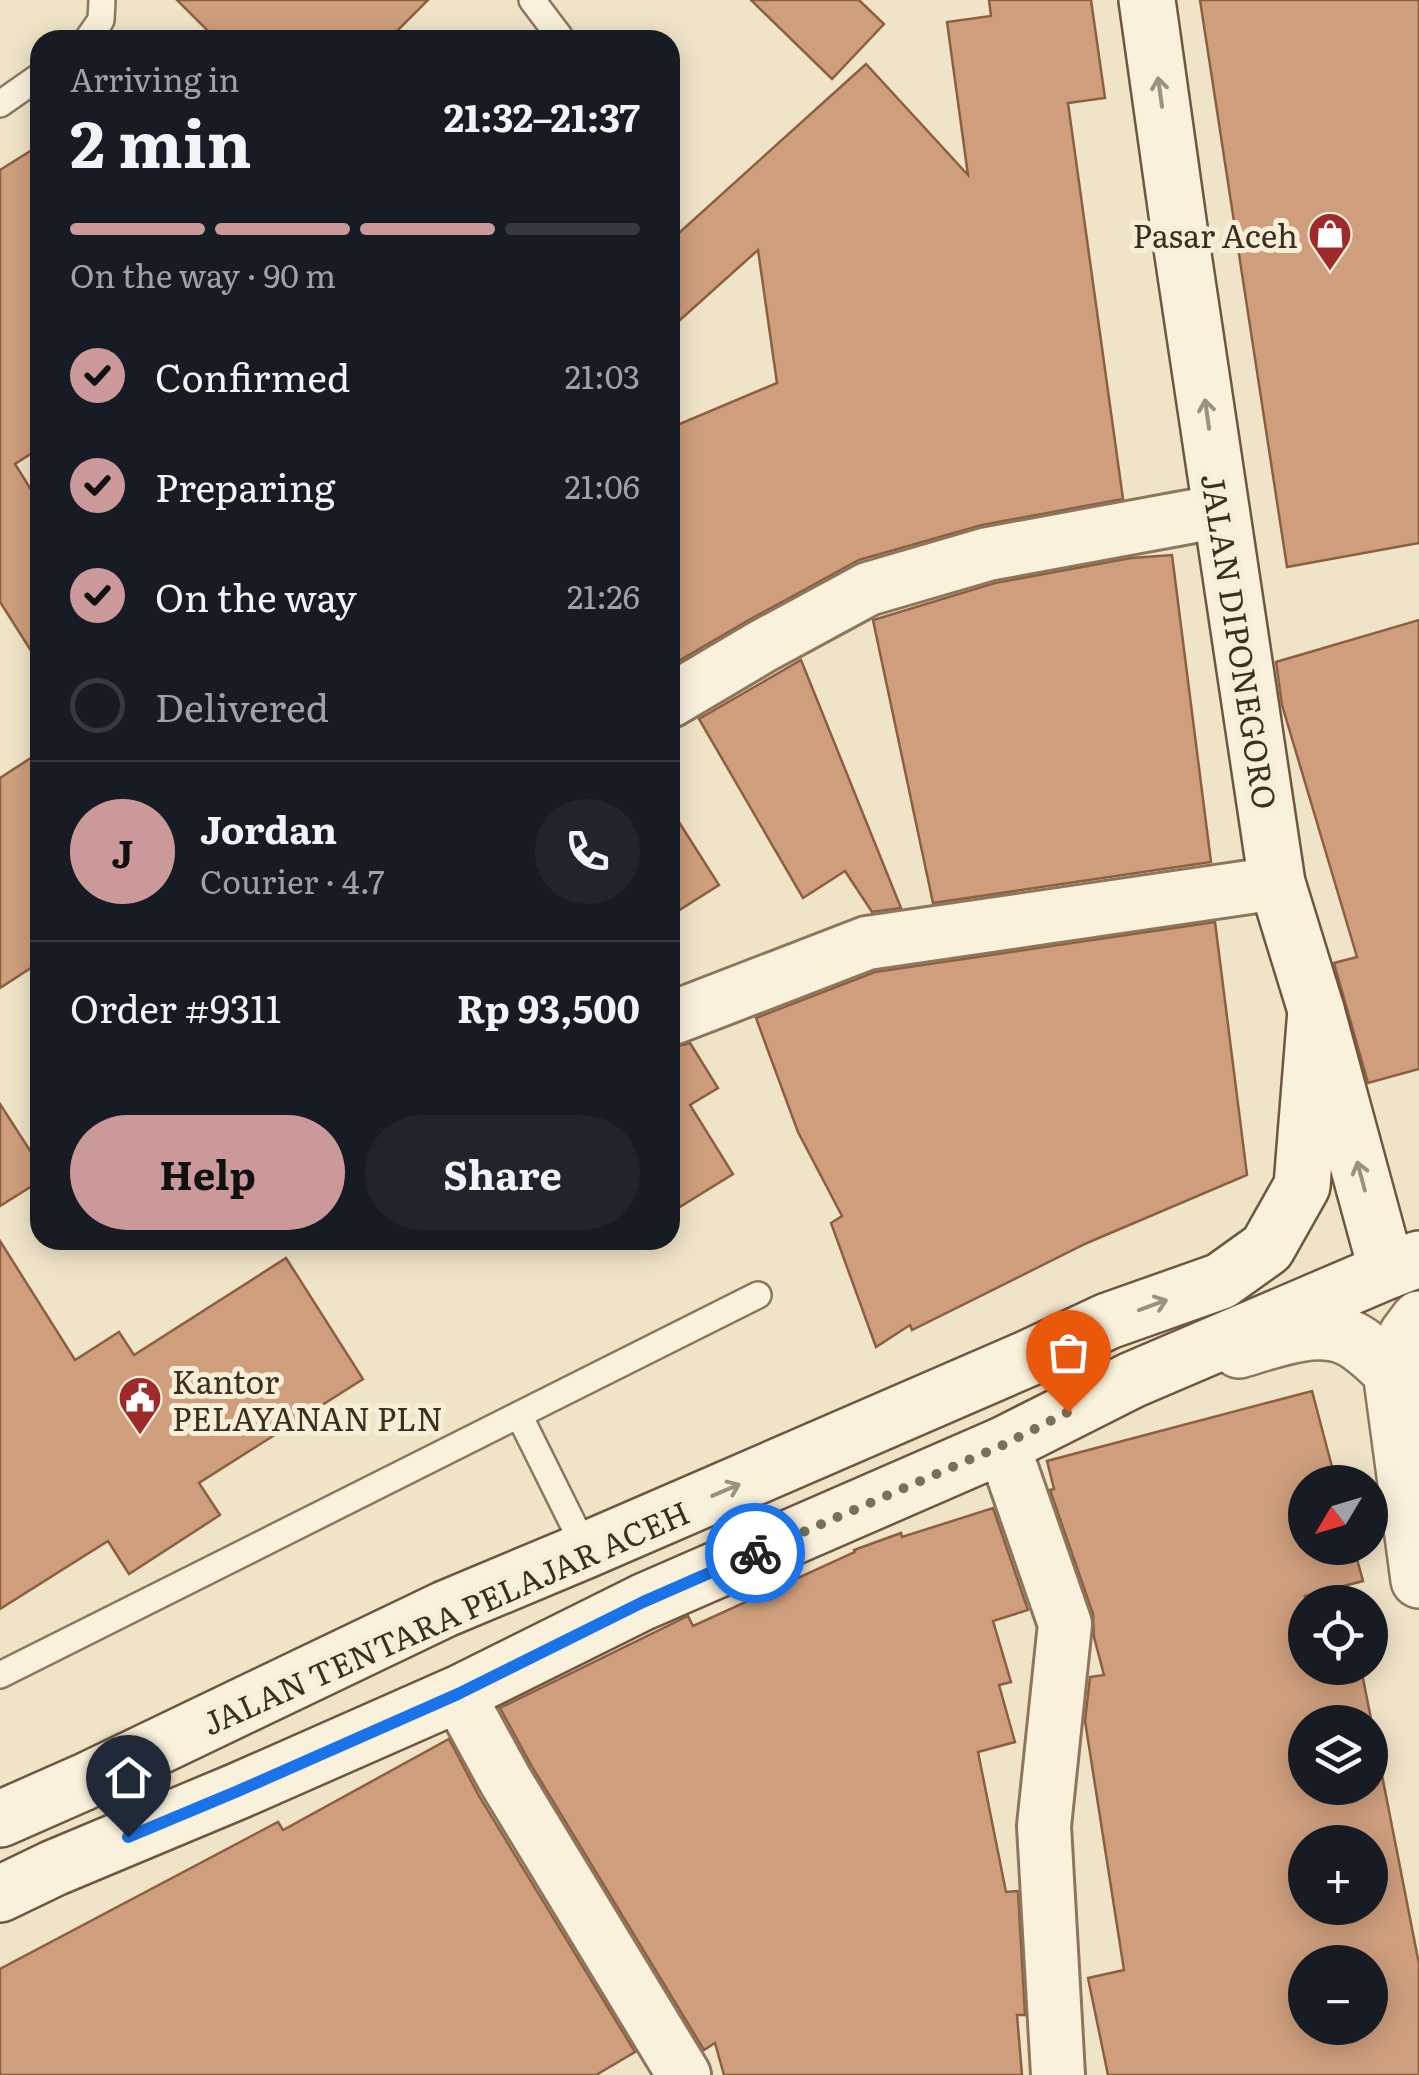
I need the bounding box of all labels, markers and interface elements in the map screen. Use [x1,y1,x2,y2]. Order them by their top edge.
text: Arriving in [70,54,240,102]
one-way arrow [1151,76,1169,109]
text: 21:32–21:37 [444,87,640,144]
text: 2 min [70,91,252,188]
place label: Pasar Aceh [1132,210,1298,258]
shop icon: Pasar Aceh [1307,211,1353,272]
text: On the way · 90 m [70,250,336,298]
text: Confirmed [155,347,350,404]
icon: check [70,348,125,403]
text: 21:03 [565,351,640,399]
one-way arrow [1197,398,1215,430]
text: Preparing [155,457,335,514]
icon: check [70,458,125,513]
text: 21:06 [564,461,640,509]
street label: JALAN DIPONEGORO [1191,470,1291,812]
text: On the way [155,567,357,624]
icon: check [70,568,125,623]
text: 21:26 [567,571,640,619]
text: Delivered [155,677,329,734]
text: Jordan [200,799,337,856]
button: phone [535,799,640,904]
text: J [112,823,133,880]
text: Courier · 4.7 [200,856,385,904]
text: Order #9311 [70,978,281,1035]
text: Rp 93,500 [457,978,640,1035]
button: Help [70,1115,345,1230]
button: Share [365,1115,640,1230]
one-way arrow [1351,1161,1369,1193]
one-way arrow [1136,1295,1167,1313]
pin [1026,1310,1111,1413]
icon: bag [1041,1325,1096,1380]
place label: Kantor PELAYANAN PLN [172,1356,443,1441]
public building icon: Kantor PELAYANAN PLN [117,1375,163,1436]
north arrow [1288,1465,1388,1565]
map controls [1288,1465,1388,2045]
one-way arrow [710,1480,741,1498]
street label: JALAN TENTARA PELAJAR ACEH [194,1487,696,1745]
courier [705,1503,805,1603]
icon: bike [728,1526,783,1581]
button: locate [1288,1585,1388,1685]
button: layers [1288,1705,1388,1805]
pin [86,1735,171,1838]
icon: home [101,1750,156,1805]
button: + [1288,1825,1388,1925]
button: − [1288,1945,1388,2045]

